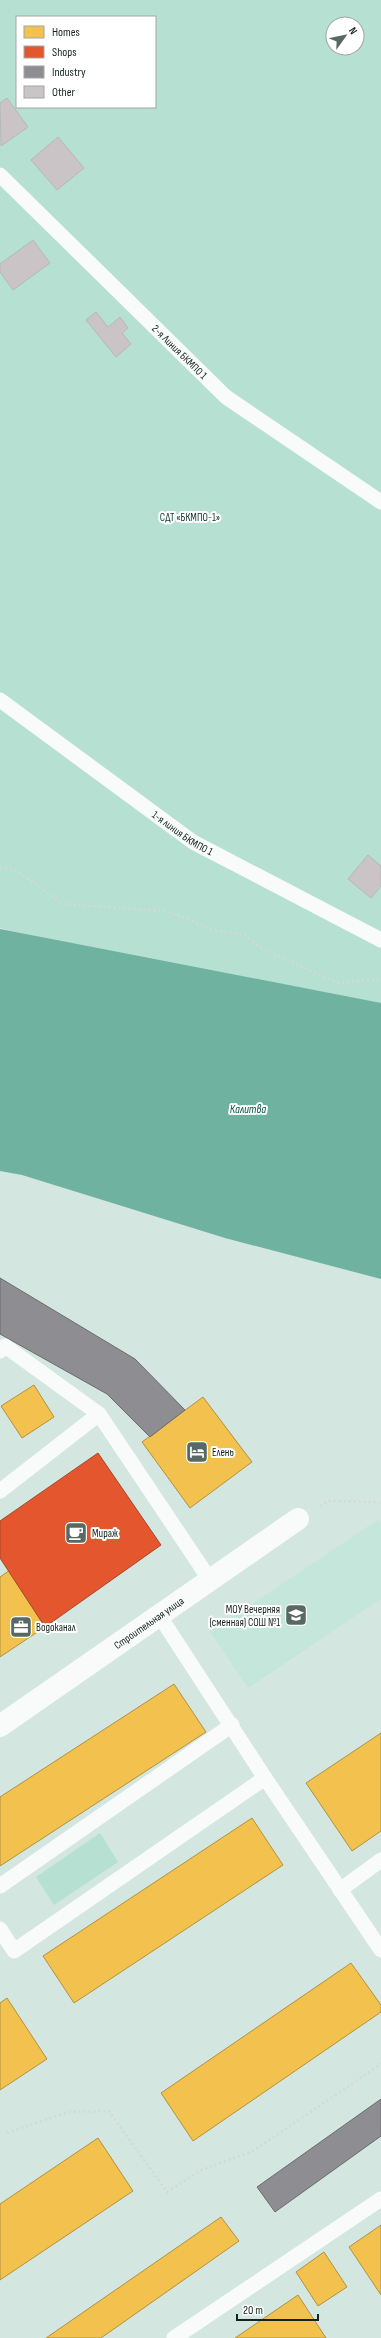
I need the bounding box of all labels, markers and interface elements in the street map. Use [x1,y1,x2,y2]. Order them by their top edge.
legend [16,16,156,108]
north arrow [325,16,365,56]
text: Homes [52,25,80,40]
text: N [346,25,360,37]
text: Shops [52,45,77,60]
text: Industry [52,65,86,80]
text: Other [52,85,76,100]
street label: 2-я Линия БКМПО 1 [149,322,210,382]
park label: СДТ «БКМПО-1» [160,511,220,524]
street label: 1-я линия БКМПО 1 [150,808,215,858]
water label: Калитва [230,1102,266,1117]
hotel icon: Елень [184,1439,210,1465]
place label: Елень [212,1446,234,1459]
cafe icon: Мираж [63,1520,89,1546]
place label: Мираж [92,1527,118,1540]
street label: Строительная улица [111,1594,186,1652]
school or university icon: МОУ Вечерняя (сменная) СОШ №1 [283,1602,309,1628]
place label: МОУ Вечерняя (сменная) СОШ №1 [209,1603,280,1629]
office icon: Водоканал [8,1614,34,1640]
place label: Водоканал [36,1621,76,1634]
scale bar [237,2296,318,2322]
text: 20 m [243,2303,263,2318]

